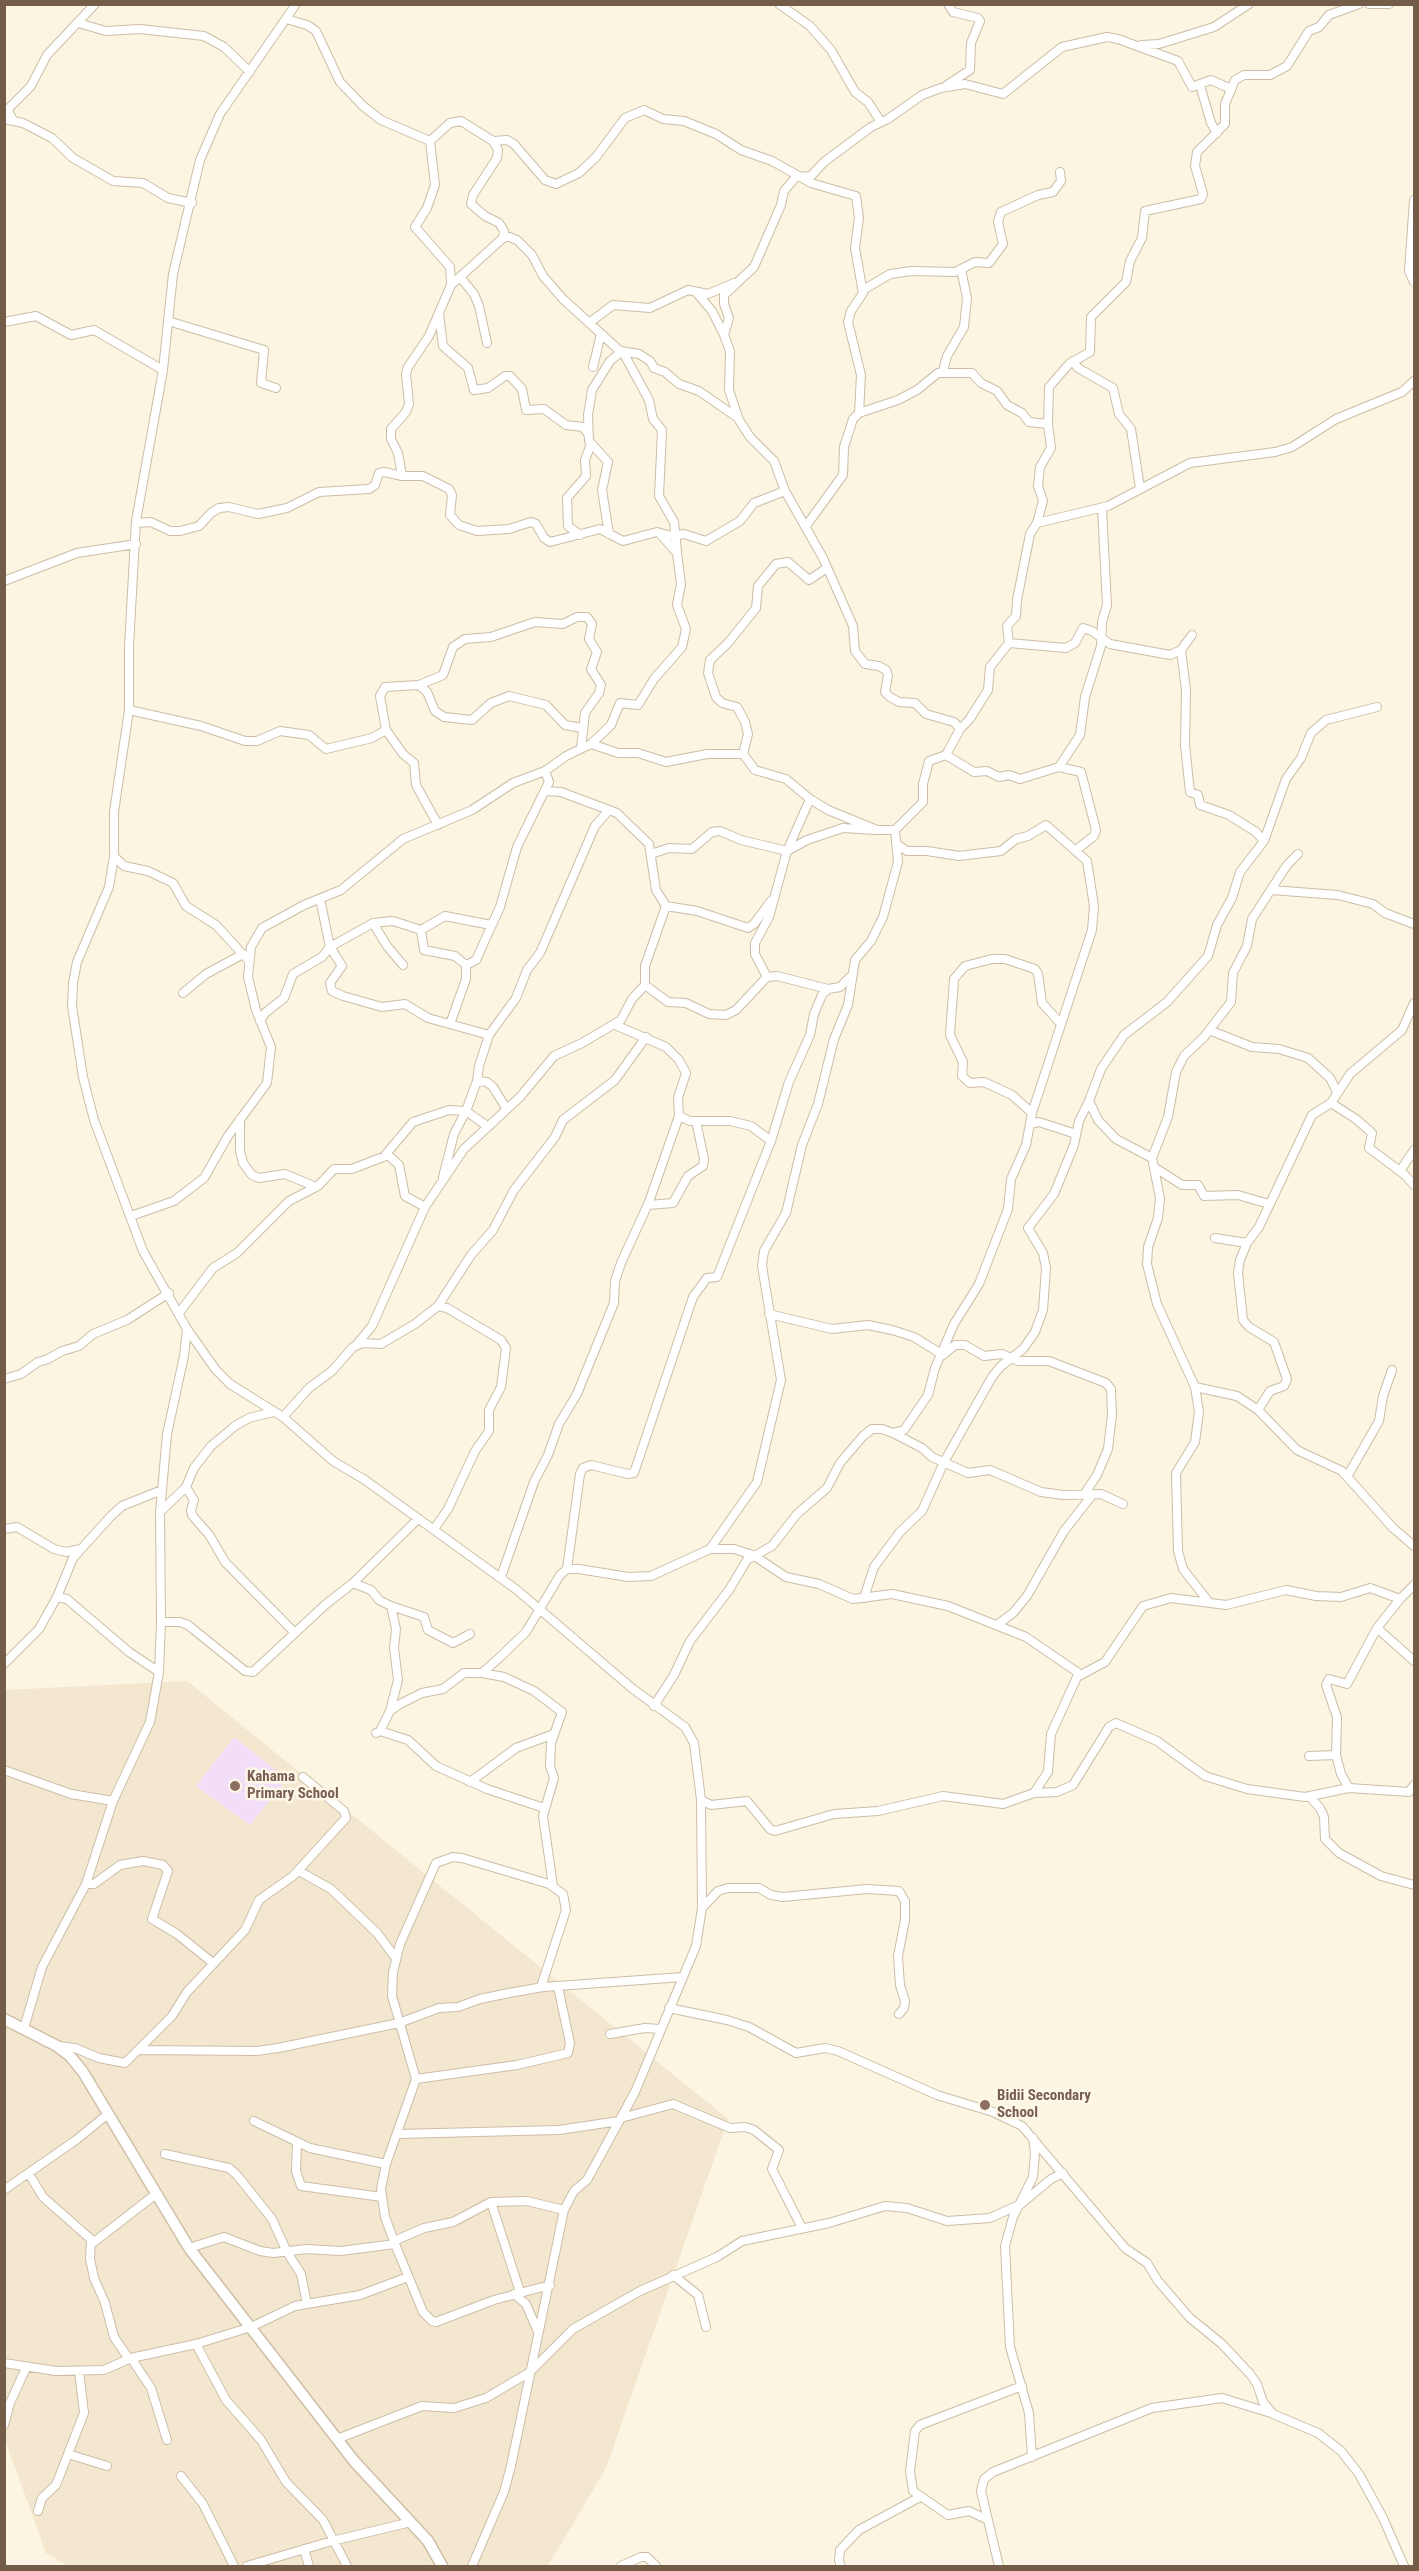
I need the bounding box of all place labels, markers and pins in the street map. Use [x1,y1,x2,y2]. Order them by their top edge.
place label: Kahama Primary School [247,1768,339,1803]
marker: Kahama Primary School [228,1779,242,1793]
place label: Bidii Secondary School [997,2087,1091,2122]
marker: Bidii Secondary School [978,2098,992,2112]

